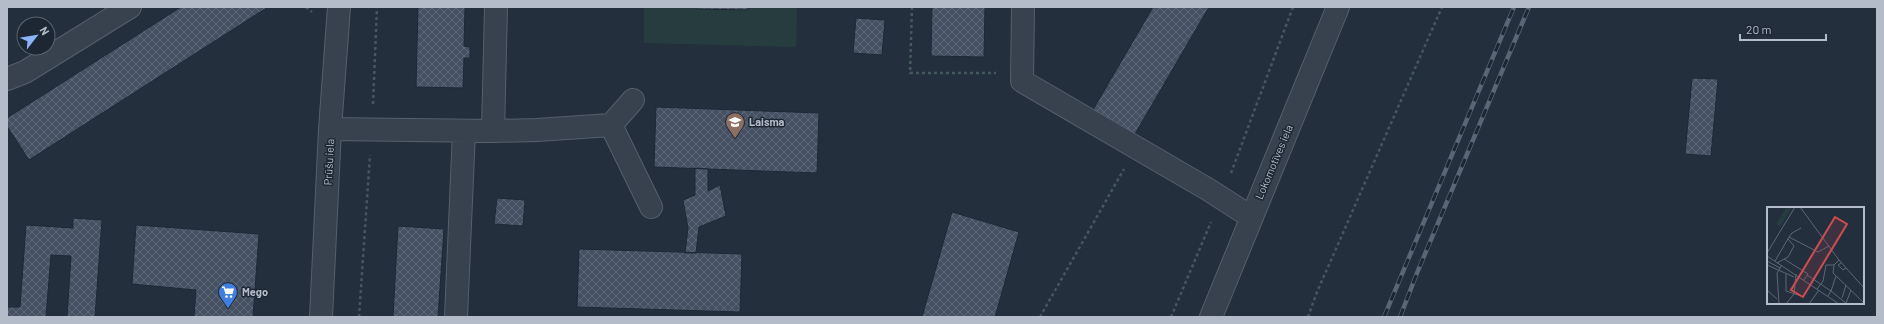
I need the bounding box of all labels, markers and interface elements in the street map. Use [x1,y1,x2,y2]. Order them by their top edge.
north arrow [16,16,56,56]
scale bar [1740,16,1826,42]
text: 20 m [1746,22,1772,36]
text: N [38,24,52,37]
school or university icon: Laisma [724,111,746,139]
place label: Laisma [749,115,785,128]
street label: Lokomotīves iela [1252,122,1295,201]
street label: Prūšu iela [321,138,336,186]
inset map [1767,207,1864,304]
supermarket icon: Mego [217,281,239,309]
place label: Mego [242,285,268,298]

